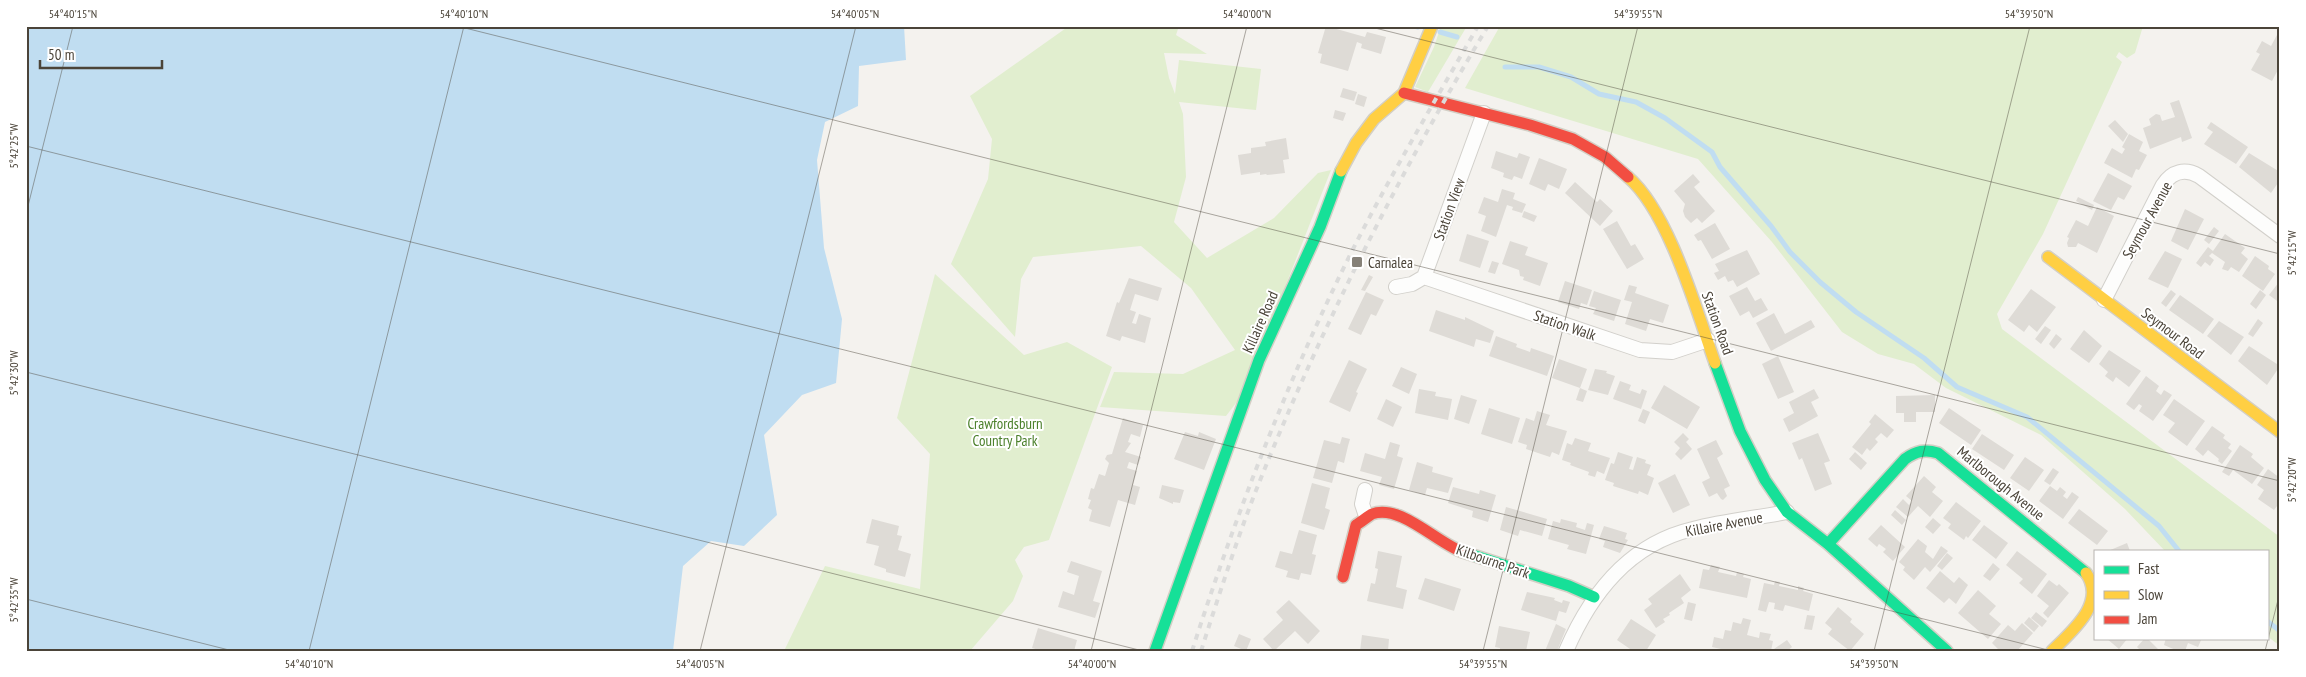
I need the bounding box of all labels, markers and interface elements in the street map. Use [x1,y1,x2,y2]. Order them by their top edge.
text: 54°40'15"N [49,6,97,21]
text: 54°40'10"N [440,6,488,21]
text: 54°40'05"N [831,6,879,21]
text: 54°40'00"N [1223,6,1271,21]
text: 54°39'55"N [1614,6,1662,21]
text: 54°39'50"N [2005,6,2053,21]
scale bar [40,38,162,70]
text: 50 m [48,45,74,64]
text: 5°42'25"W [6,123,21,169]
street label: Station View [1429,175,1469,243]
street label: Seymour Avenue [2118,178,2176,262]
text: 5°42'15"W [2284,230,2299,276]
place label: Carnalea [1368,253,1413,272]
marker: Carnalea [1350,255,1364,269]
street label: Killaire Road [1238,288,1282,356]
street label: Station Road [1698,289,1738,357]
street label: Seymour Road [2138,303,2208,363]
street label: Station Walk [1531,305,1599,345]
text: 5°42'30"W [6,350,21,396]
park label: Crawfordsburn Country Park [967,414,1043,450]
street label: Marlborough Avenue [1953,442,2049,524]
text: 5°42'20"W [2284,457,2299,503]
street label: Killaire Avenue [1684,507,1764,541]
street label: Kilbourne Park [1454,540,1532,582]
legend [2094,550,2268,640]
text: Fast [2138,559,2159,578]
text: 5°42'35"W [6,577,21,623]
text: Slow [2138,585,2163,604]
text: Jam [2137,609,2157,628]
text: 54°40'10"N [285,656,333,671]
text: 54°40'05"N [676,656,724,671]
text: 54°40'00"N [1068,656,1116,671]
text: 54°39'55"N [1459,656,1507,671]
text: 54°39'50"N [1850,656,1898,671]

